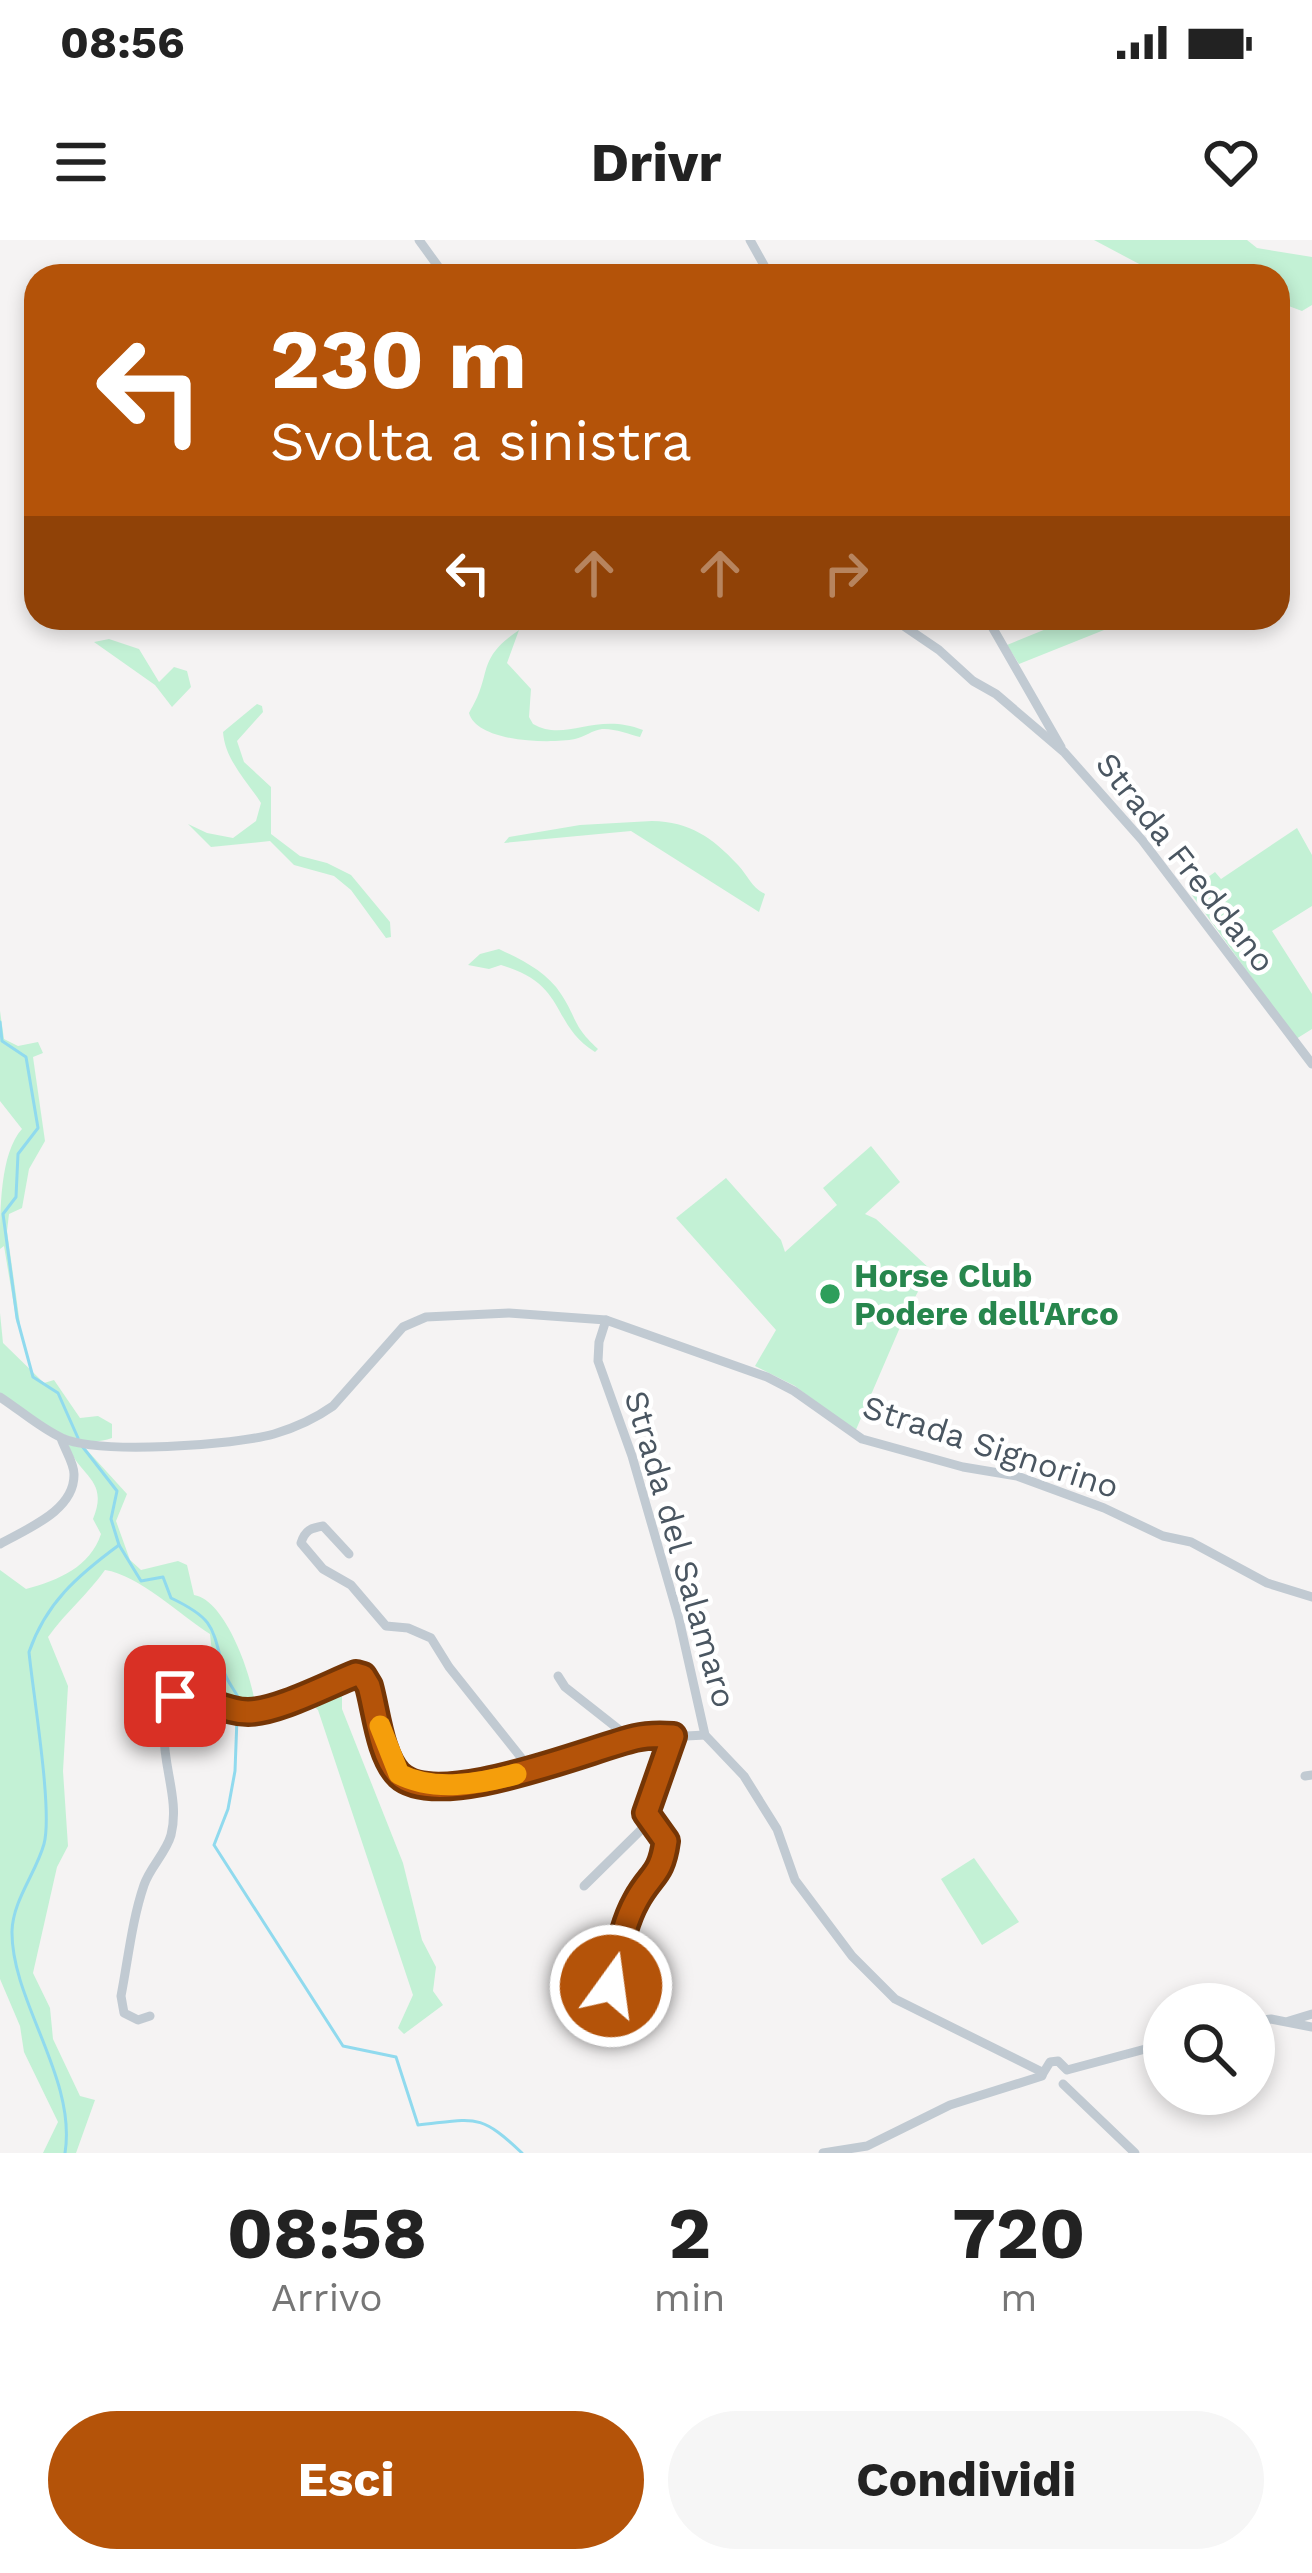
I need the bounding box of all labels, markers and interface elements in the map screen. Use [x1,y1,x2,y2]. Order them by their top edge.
text: 08:56 [60,16,185,69]
icon: menu [48,129,114,195]
icon: heart [1198,129,1264,195]
text: Drivr [590,131,722,194]
text: 230 m [270,310,527,408]
icon: left [72,312,228,468]
text: Svolta a sinistra [270,410,692,473]
icon: left [435,540,501,606]
icon: ahead [561,540,627,606]
icon: ahead [687,540,753,606]
icon: right [813,540,879,606]
street label: Strada Freddano [1088,745,1283,980]
place label: Horse Club Podere dell'Arco [854,1256,1119,1333]
marker: Horse Club Podere dell'Arco [817,1281,843,1307]
street label: Strada del Salamaro [617,1386,744,1712]
street label: Strada Signorino [858,1387,1124,1506]
pin [124,1645,226,1747]
icon: arrive [142,1663,208,1729]
position arrow [548,1923,674,2049]
map controls [1143,1983,1275,2115]
button: search [1143,1983,1275,2115]
text: 08:58 [227,2191,427,2275]
text: 2 [668,2191,711,2275]
text: 720 [952,2191,1085,2275]
text: Arrivo [271,2275,383,2320]
text: min [654,2275,725,2320]
text: m [1000,2275,1037,2320]
button: Esci [48,2411,644,2549]
button: Condividi [668,2411,1264,2549]

